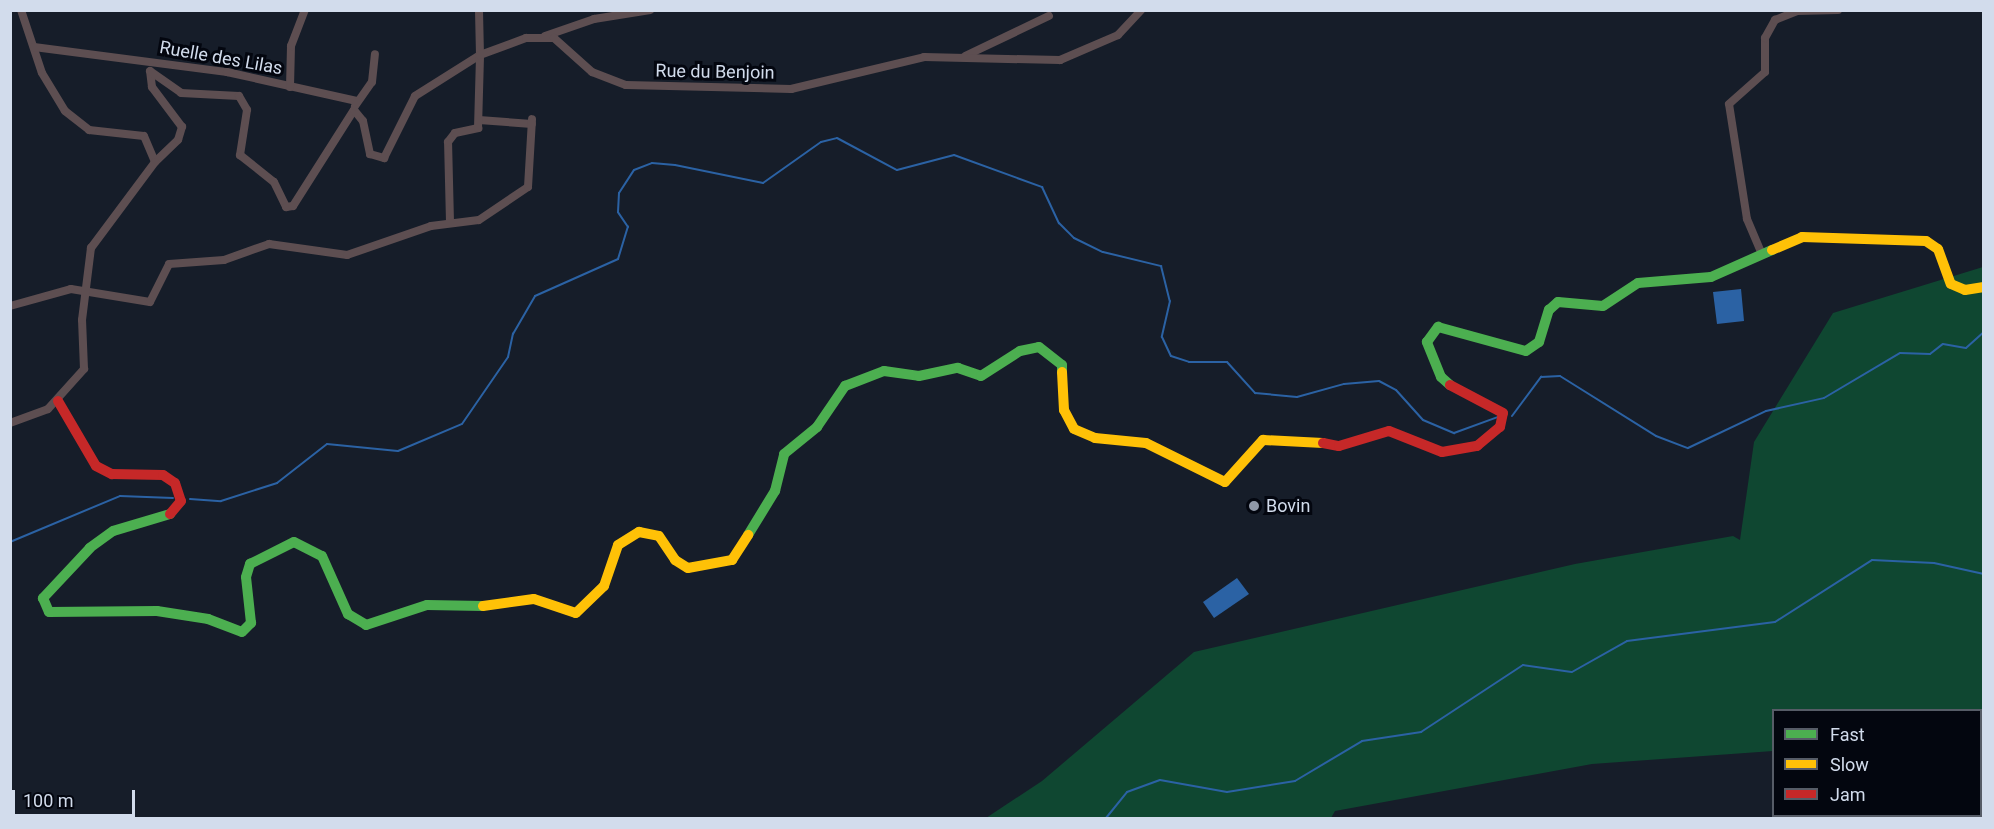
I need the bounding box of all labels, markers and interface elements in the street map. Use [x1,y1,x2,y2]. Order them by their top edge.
street label: Ruelle des Lilas [158,37,284,79]
street label: Rue du Benjoin [655,60,775,84]
place label: Bovin [1266,495,1310,517]
marker: Bovin [1247,499,1261,513]
legend [1772,709,1982,817]
text: Fast [1830,724,1865,745]
text: Slow [1830,754,1869,775]
scale bar [15,778,138,816]
text: Jam [1830,784,1866,805]
text: 100 m [23,790,74,811]

